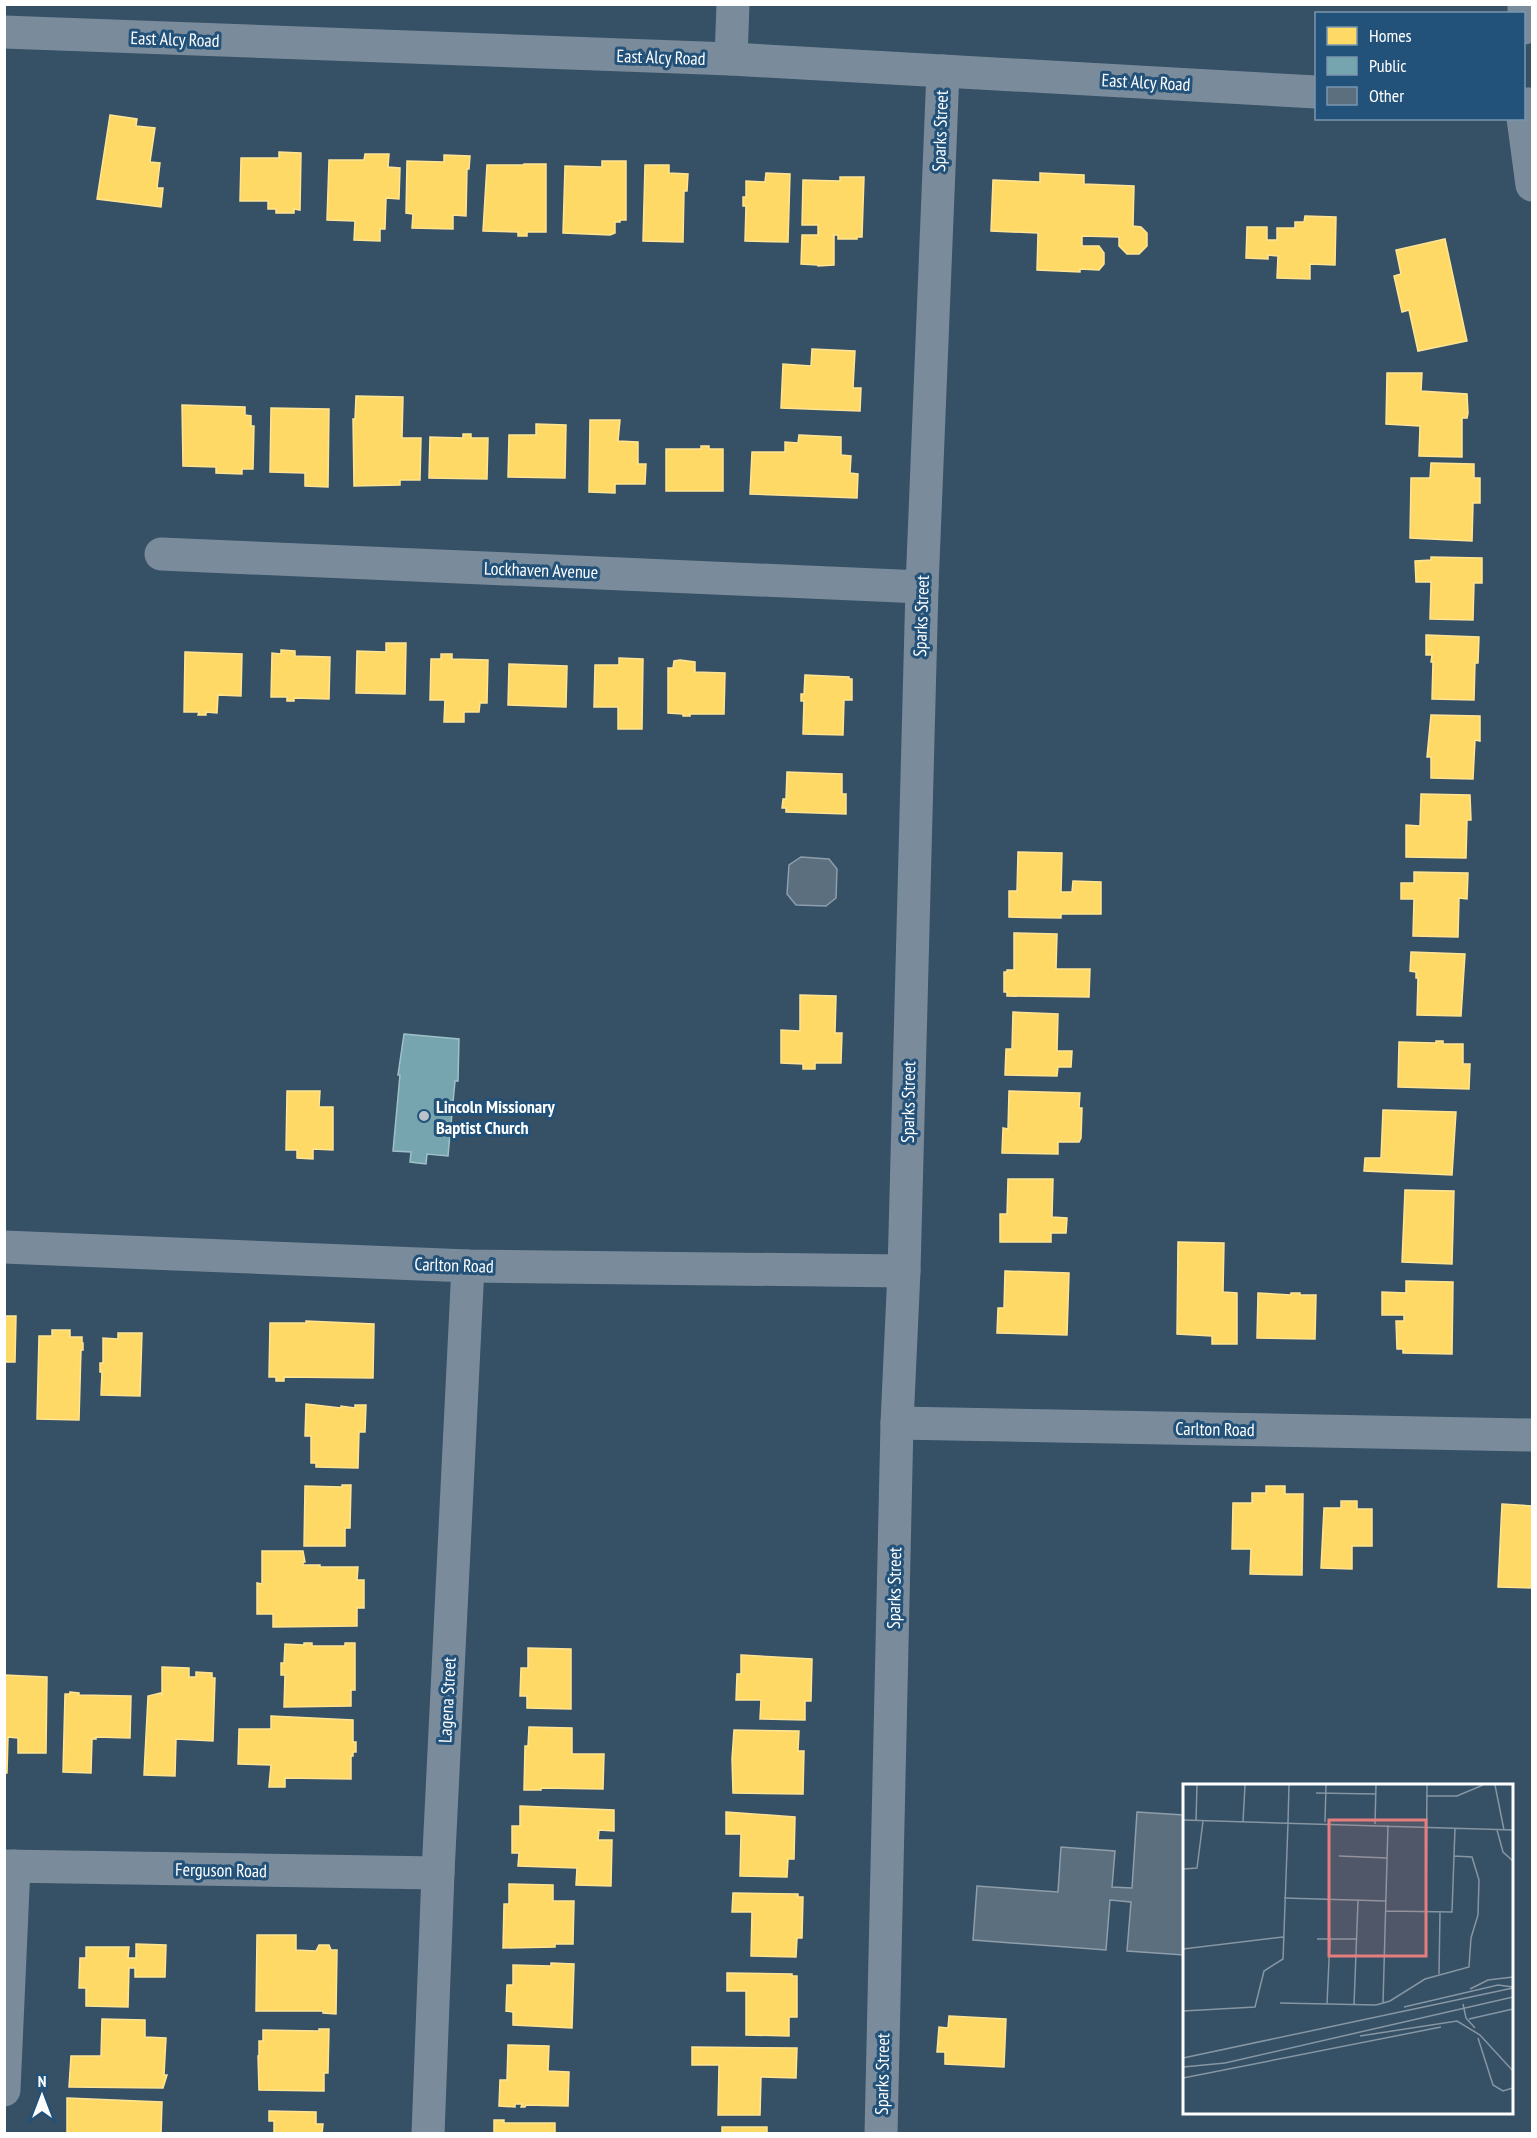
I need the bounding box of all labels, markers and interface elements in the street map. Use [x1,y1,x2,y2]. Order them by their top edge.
legend [1315,12,1525,120]
text: Homes [1369,24,1412,47]
street label: East Alcy Road [130,26,220,52]
street label: East Alcy Road [616,44,706,70]
text: Public [1369,54,1407,77]
street label: East Alcy Road [1101,68,1191,96]
text: Other [1369,84,1404,107]
street label: Sparks Street [927,90,953,172]
street label: Lockhaven Avenue [484,557,598,583]
street label: Sparks Street [908,575,934,657]
street label: Sparks Street [896,1061,920,1143]
place label: Lincoln Missionary Baptist Church [436,1095,555,1139]
marker: Lincoln Missionary Baptist Church [417,1109,431,1123]
street label: Carlton Road [414,1252,494,1278]
street label: Carlton Road [1175,1417,1255,1441]
street label: Sparks Street [882,1547,906,1629]
street label: Lagena Street [433,1657,461,1743]
inset map [1183,1784,1513,2114]
street label: Ferguson Road [175,1858,267,1882]
street label: Sparks Street [870,2033,894,2115]
north arrow [12,2066,72,2126]
text: N [38,2071,46,2091]

